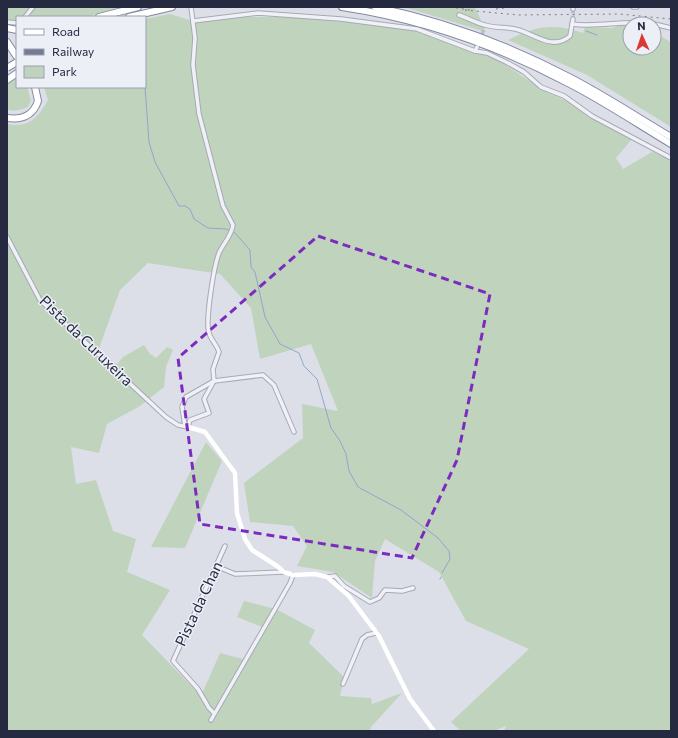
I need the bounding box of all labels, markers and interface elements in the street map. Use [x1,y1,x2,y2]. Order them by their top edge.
legend [16,16,146,88]
north arrow [622,16,662,56]
text: N [637,19,646,32]
text: Road [52,24,80,38]
text: Railway [52,44,94,58]
text: Park [52,64,78,78]
street label: Pista da Curuxeira [36,291,137,389]
street label: Pista da Chan [171,558,226,649]

